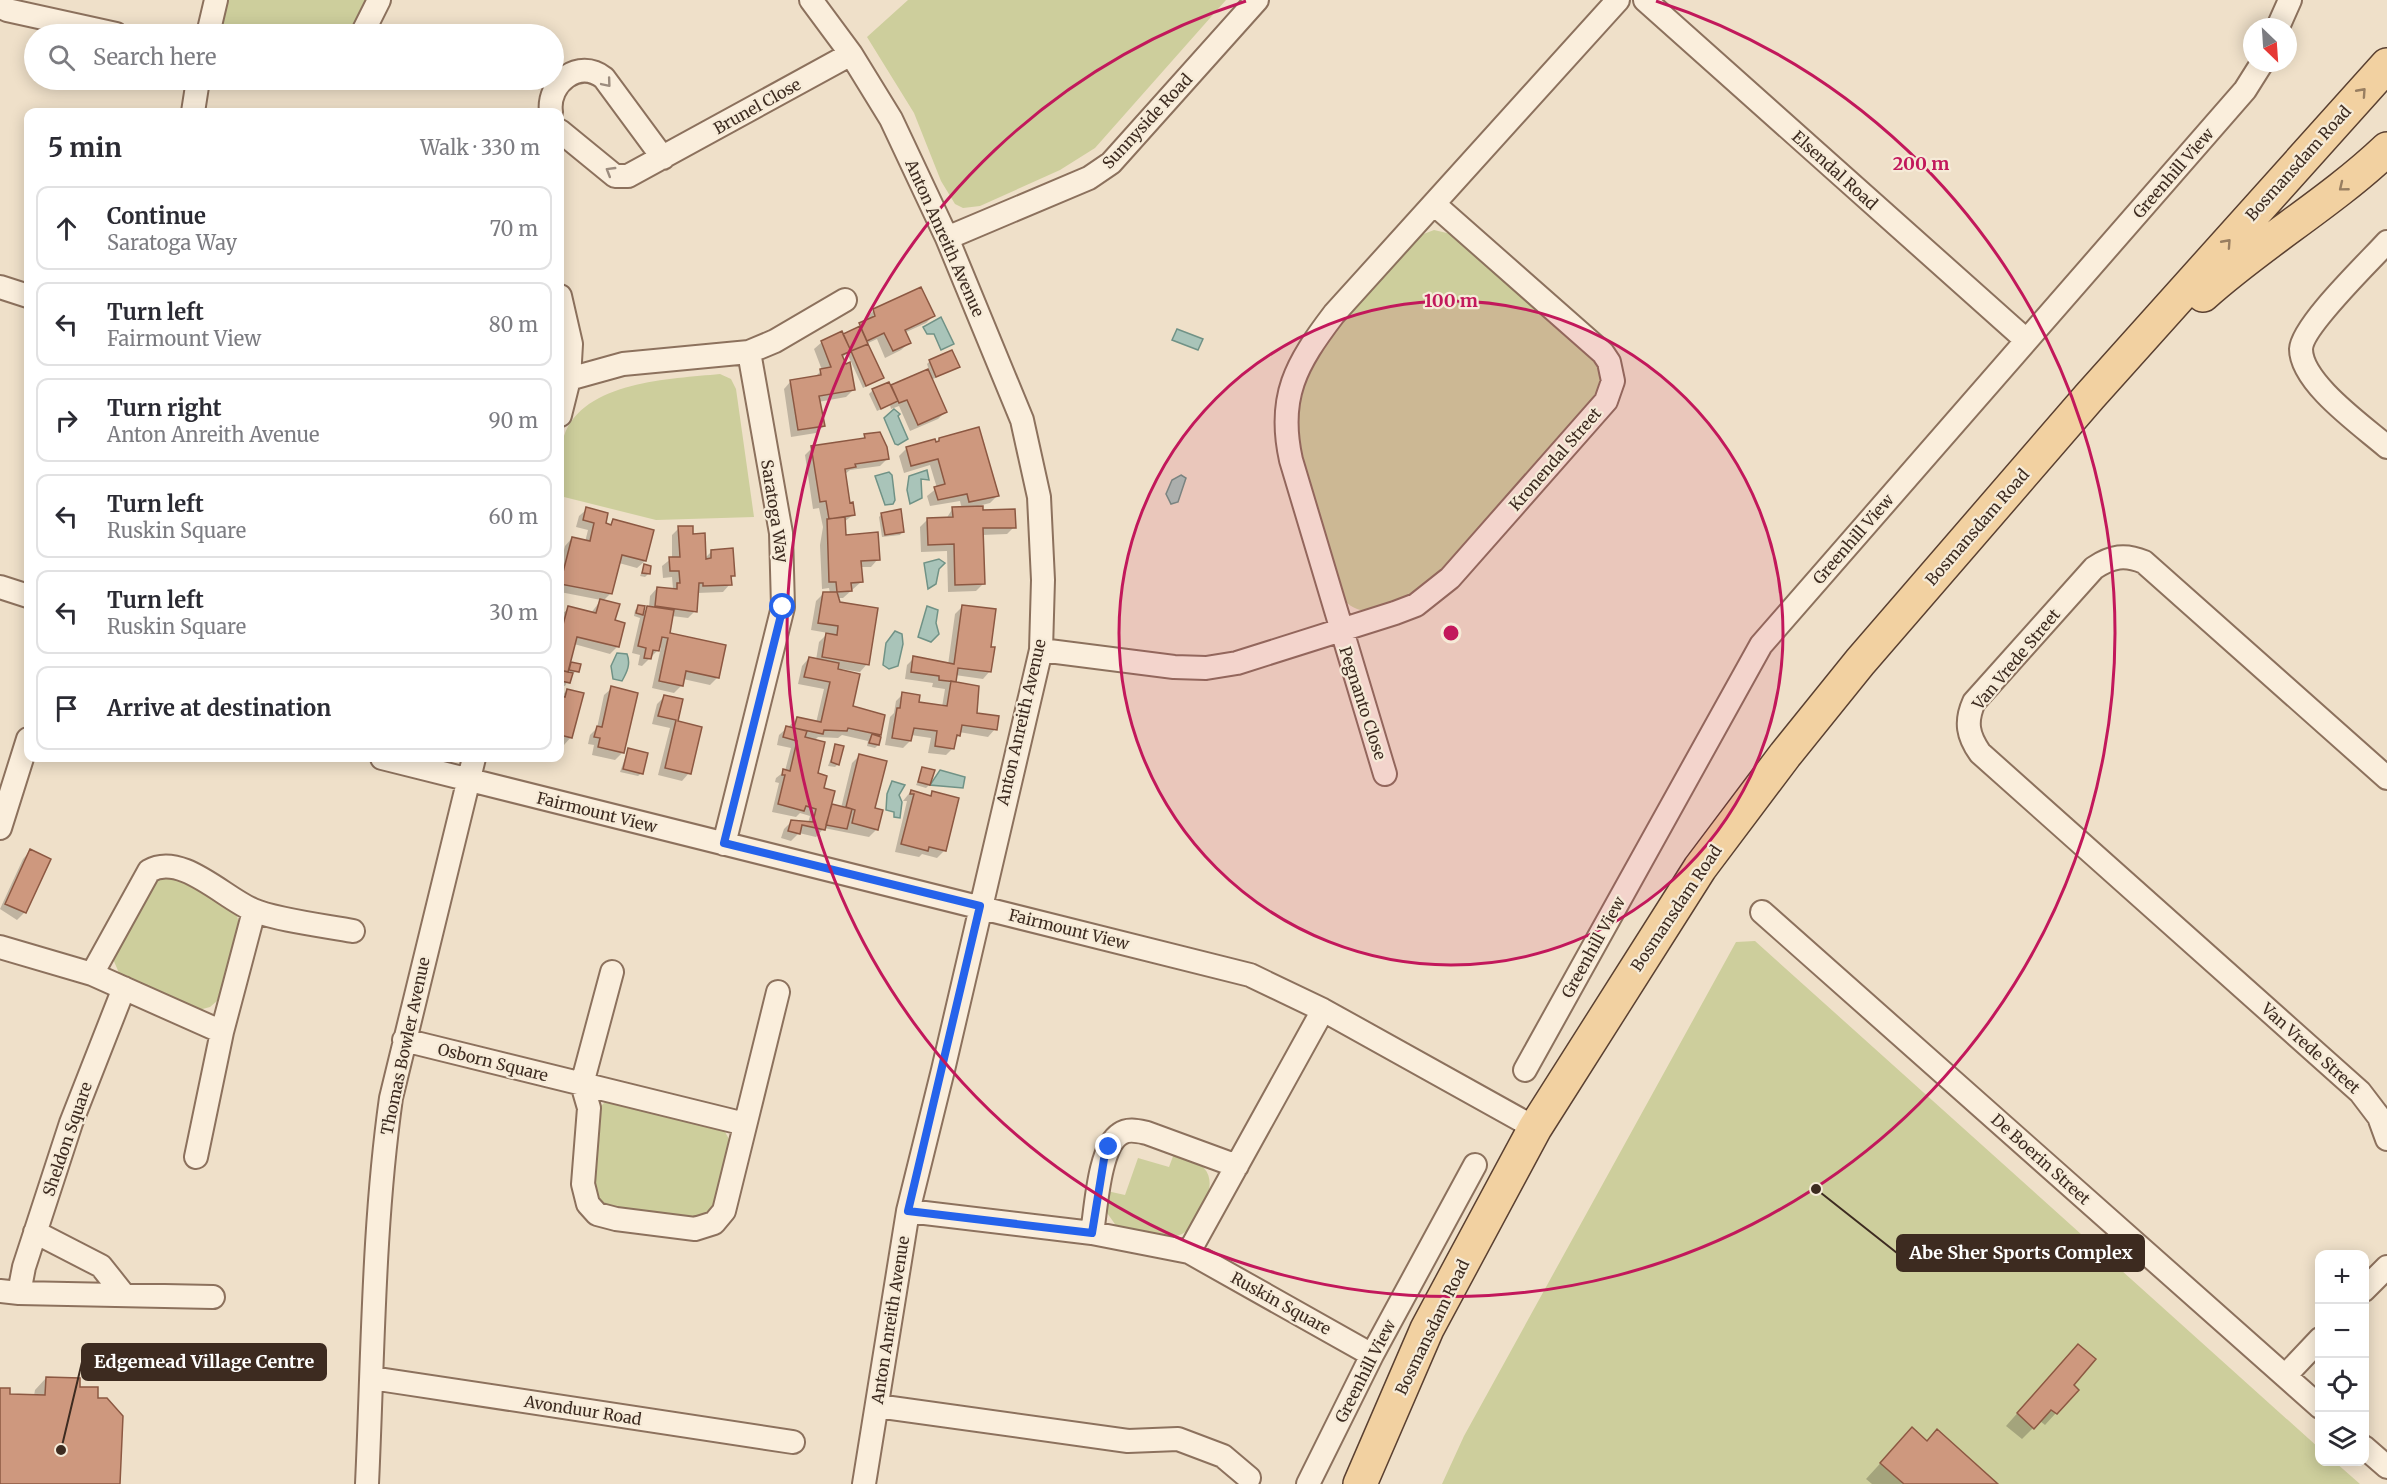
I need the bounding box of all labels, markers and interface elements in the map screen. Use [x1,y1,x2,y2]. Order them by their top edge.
north arrow [2243,18,2297,72]
search box [24,24,564,90]
icon: search [45,41,78,74]
text: Search here [93,43,216,71]
street label: Sunnyside Road [1098,69,1196,173]
street label: Brunel Close [710,74,804,138]
one-way arrow [600,76,611,87]
one-way arrow [2355,88,2366,99]
street label: Bosmansdam Road [2241,101,2355,225]
street label: Greenhill View [2128,124,2218,222]
street label: Elsendal Road [1788,126,1882,214]
text: 5 min [48,131,122,164]
text: Walk · 330 m [420,135,540,160]
text: 200 m [1893,152,1949,175]
street label: Anton Anreith Avenue [901,155,989,320]
one-way arrow [606,167,617,178]
one-way arrow [2339,179,2350,190]
text: Continue [107,202,206,230]
icon: ahead [50,212,83,245]
text: 70 m [490,216,538,241]
text: Saratoga Way [107,230,237,255]
one-way arrow [2220,239,2231,250]
text: 100 m [1424,289,1478,312]
text: Turn left [107,298,204,326]
icon: left [50,308,83,341]
text: 80 m [489,312,538,337]
text: Fairmount View [107,326,261,351]
text: Turn right [107,394,221,422]
street label: Kronendal Street [1505,403,1606,515]
icon: right [50,404,83,437]
text: 90 m [488,408,538,433]
text: Anton Anreith Avenue [107,422,319,447]
street label: Saratoga Way [757,458,793,565]
street label: Bosmansdam Road [1921,464,2033,589]
text: Turn left [107,490,204,518]
street label: Greenhill View [1808,490,1898,588]
icon: left [50,500,83,533]
text: 60 m [488,504,538,529]
text: Ruskin Square [107,518,246,543]
text: Turn left [107,586,204,614]
route start [769,593,795,619]
icon: left [50,596,83,629]
text: 30 m [489,600,538,625]
street label: Van Vrede Street [1967,604,2065,714]
text: Ruskin Square [107,614,246,639]
centre of rings [1441,623,1461,643]
street label: Anton Anreith Avenue [992,637,1050,808]
street label: Pegnanto Close [1335,644,1391,762]
icon: arrive [50,692,83,725]
text: Arrive at destination [107,694,331,722]
street label: Fairmount View [535,787,660,837]
street label: Bosmansdam Road [1626,841,1726,975]
street label: Greenhill View [1557,892,1629,1001]
street label: Fairmount View [1007,904,1132,954]
street label: Thomas Bowler Avenue [376,955,434,1137]
street label: Van Vrede Street [2257,998,2365,1098]
street label: Osborn Square [436,1039,550,1085]
street label: Sheldon Square [38,1079,96,1199]
street label: De Boerin Street [1987,1109,2095,1209]
route end [1095,1133,1121,1159]
street label: Anton Anreith Avenue [867,1235,913,1406]
callout: Abe Sher Sports Complex [1897,1235,2144,1271]
text: Abe Sher Sports Complex [1908,1241,2133,1264]
map controls [2315,1250,2369,1466]
button: + [2315,1250,2369,1304]
street label: Bosmansdam Road [1391,1256,1474,1398]
street label: Ruskin Square [1227,1267,1335,1339]
button: − [2315,1304,2369,1358]
street label: Greenhill View [1330,1316,1400,1426]
callout: Edgemead Village Centre [82,1344,326,1380]
text: Edgemead Village Centre [94,1350,314,1373]
button: locate [2315,1358,2369,1412]
street label: Avonduur Road [522,1391,643,1429]
button: layers [2315,1412,2369,1466]

